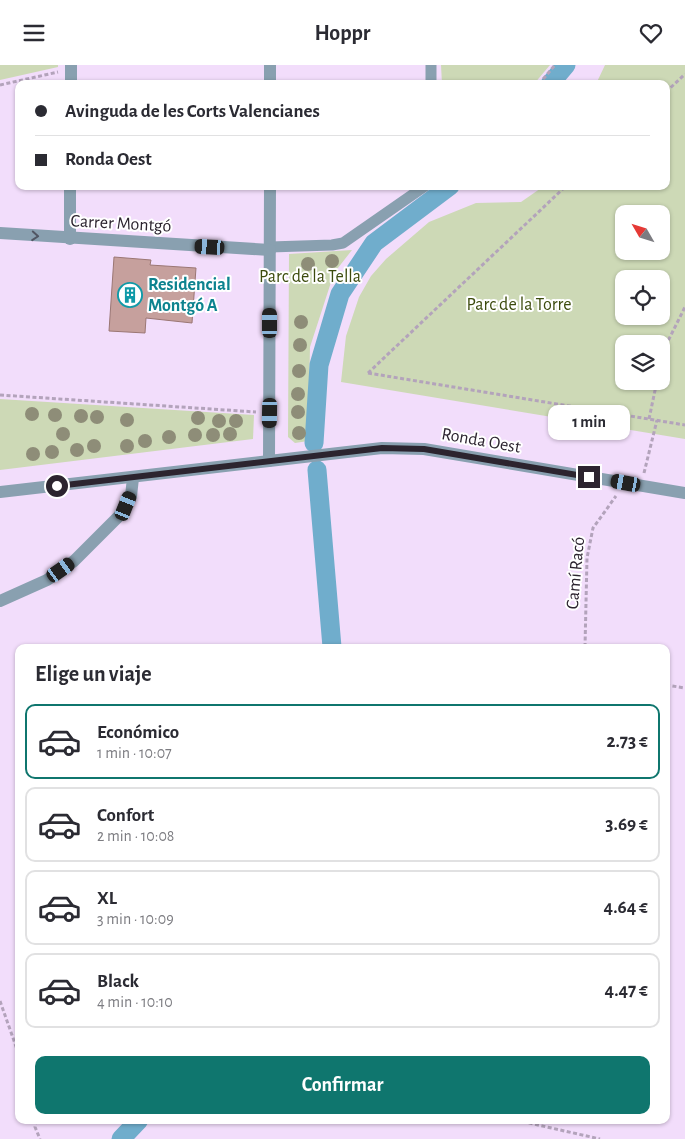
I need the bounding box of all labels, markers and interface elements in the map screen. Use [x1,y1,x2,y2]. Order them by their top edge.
icon: menu [20,19,48,47]
icon: heart [637,19,665,47]
text: Hoppr [314,22,371,44]
text: Avinguda de les Corts Valencianes [65,102,320,121]
text: Ronda Oest [65,150,152,169]
north arrow [615,205,670,260]
map controls [615,205,670,390]
street label: Carrer Montgó [70,212,172,236]
one-way arrow [31,230,39,241]
car [194,239,225,255]
park label: Parc de la Tella [259,268,361,286]
button: locate [615,270,670,325]
place label: Residencial Montgó A [148,276,231,315]
building icon: Residencial Montgó A [117,282,143,308]
park label: Parc de la Torre [466,296,572,314]
car [262,308,277,338]
button: layers [615,335,670,390]
car [262,398,277,428]
callout: 1 min [548,405,630,439]
text: 1 min [572,414,606,430]
street label: Ronda Oest [440,425,522,457]
route end [578,466,600,488]
car [609,473,642,493]
route start [46,475,68,497]
car [113,489,138,523]
street label: Camí Racó [564,536,588,610]
car [44,555,77,585]
text: Elige un viaje [35,663,152,685]
icon: car [37,719,82,764]
text: Económico [97,723,179,742]
text: 2.73 € [607,732,648,751]
text: 1 min · 10:07 [97,745,172,761]
icon: car [37,802,82,847]
text: Confort [97,806,154,825]
text: 3.69 € [605,815,648,834]
text: 2 min · 10:08 [97,828,174,844]
icon: car [37,885,82,930]
text: XL [97,889,117,908]
text: 4.64 € [604,898,648,917]
text: 3 min · 10:09 [97,911,174,927]
icon: car [37,968,82,1013]
text: Black [97,972,139,991]
text: 4.47 € [605,981,648,1000]
text: 4 min · 10:10 [97,994,173,1010]
button: Confirmar [35,1056,650,1114]

